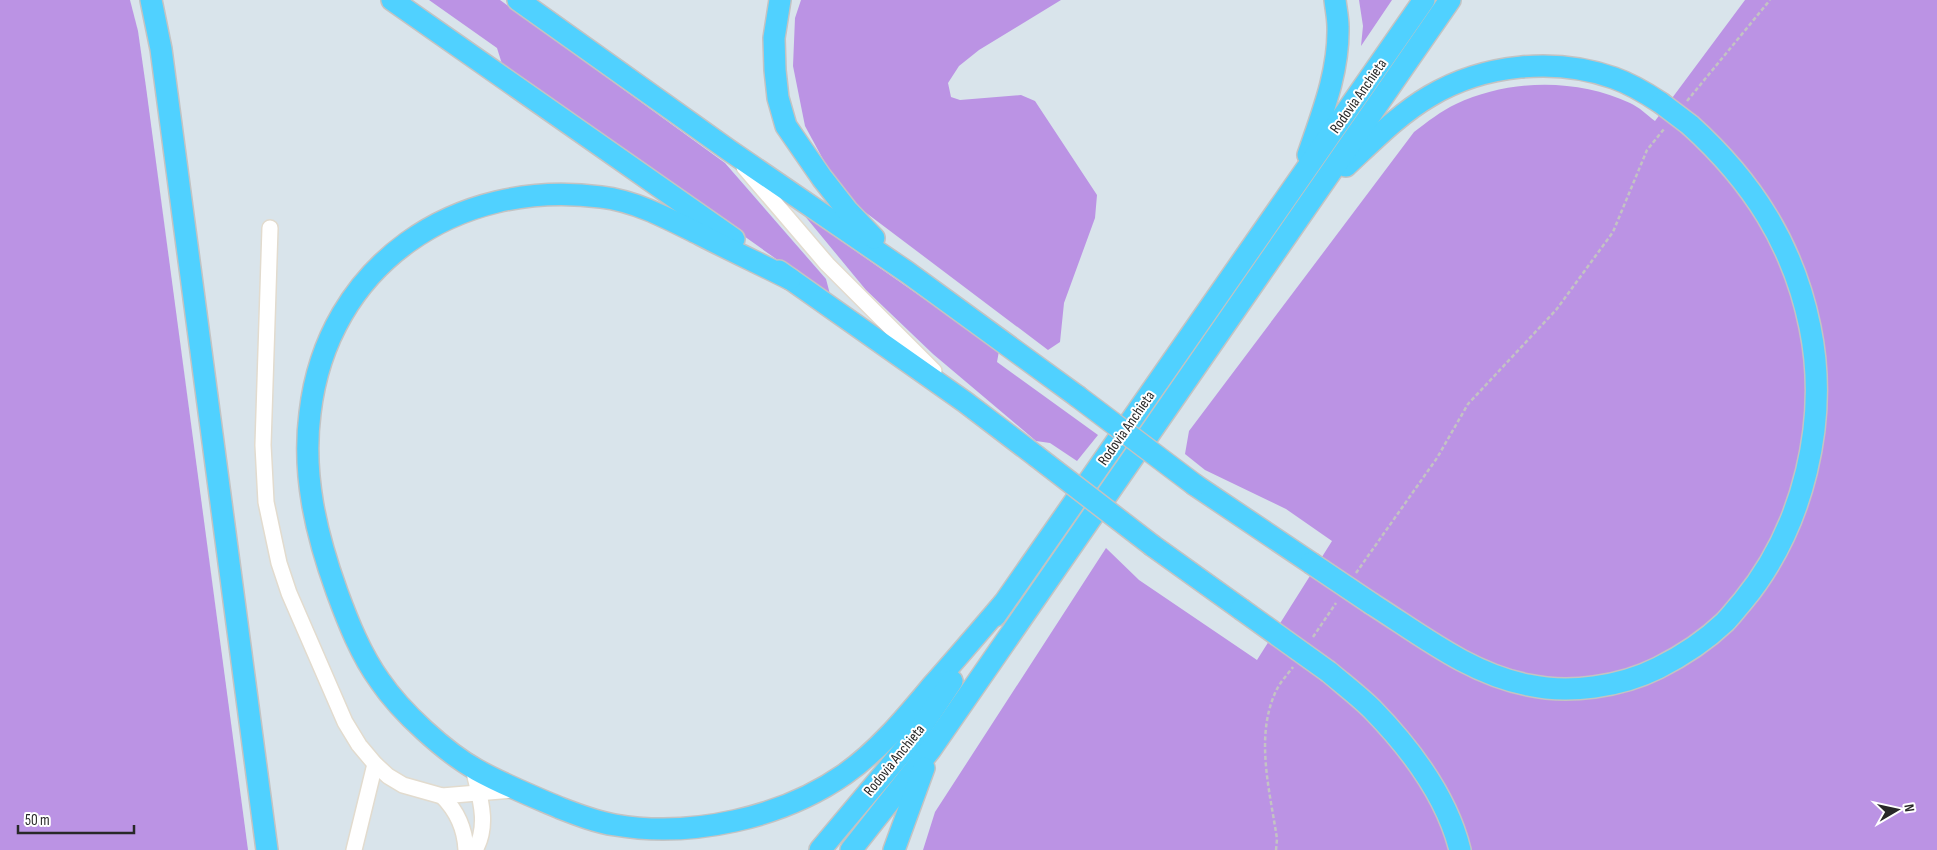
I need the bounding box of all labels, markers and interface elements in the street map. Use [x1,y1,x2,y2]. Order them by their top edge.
street label: Rodovia Anchieta [1326,55,1391,137]
street label: Rodovia Anchieta [1094,387,1159,469]
street label: Rodovia Anchieta [860,720,929,800]
north arrow [1872,785,1922,835]
scale bar [18,802,134,834]
text: N [1900,803,1918,813]
text: 50 m [25,811,50,830]

